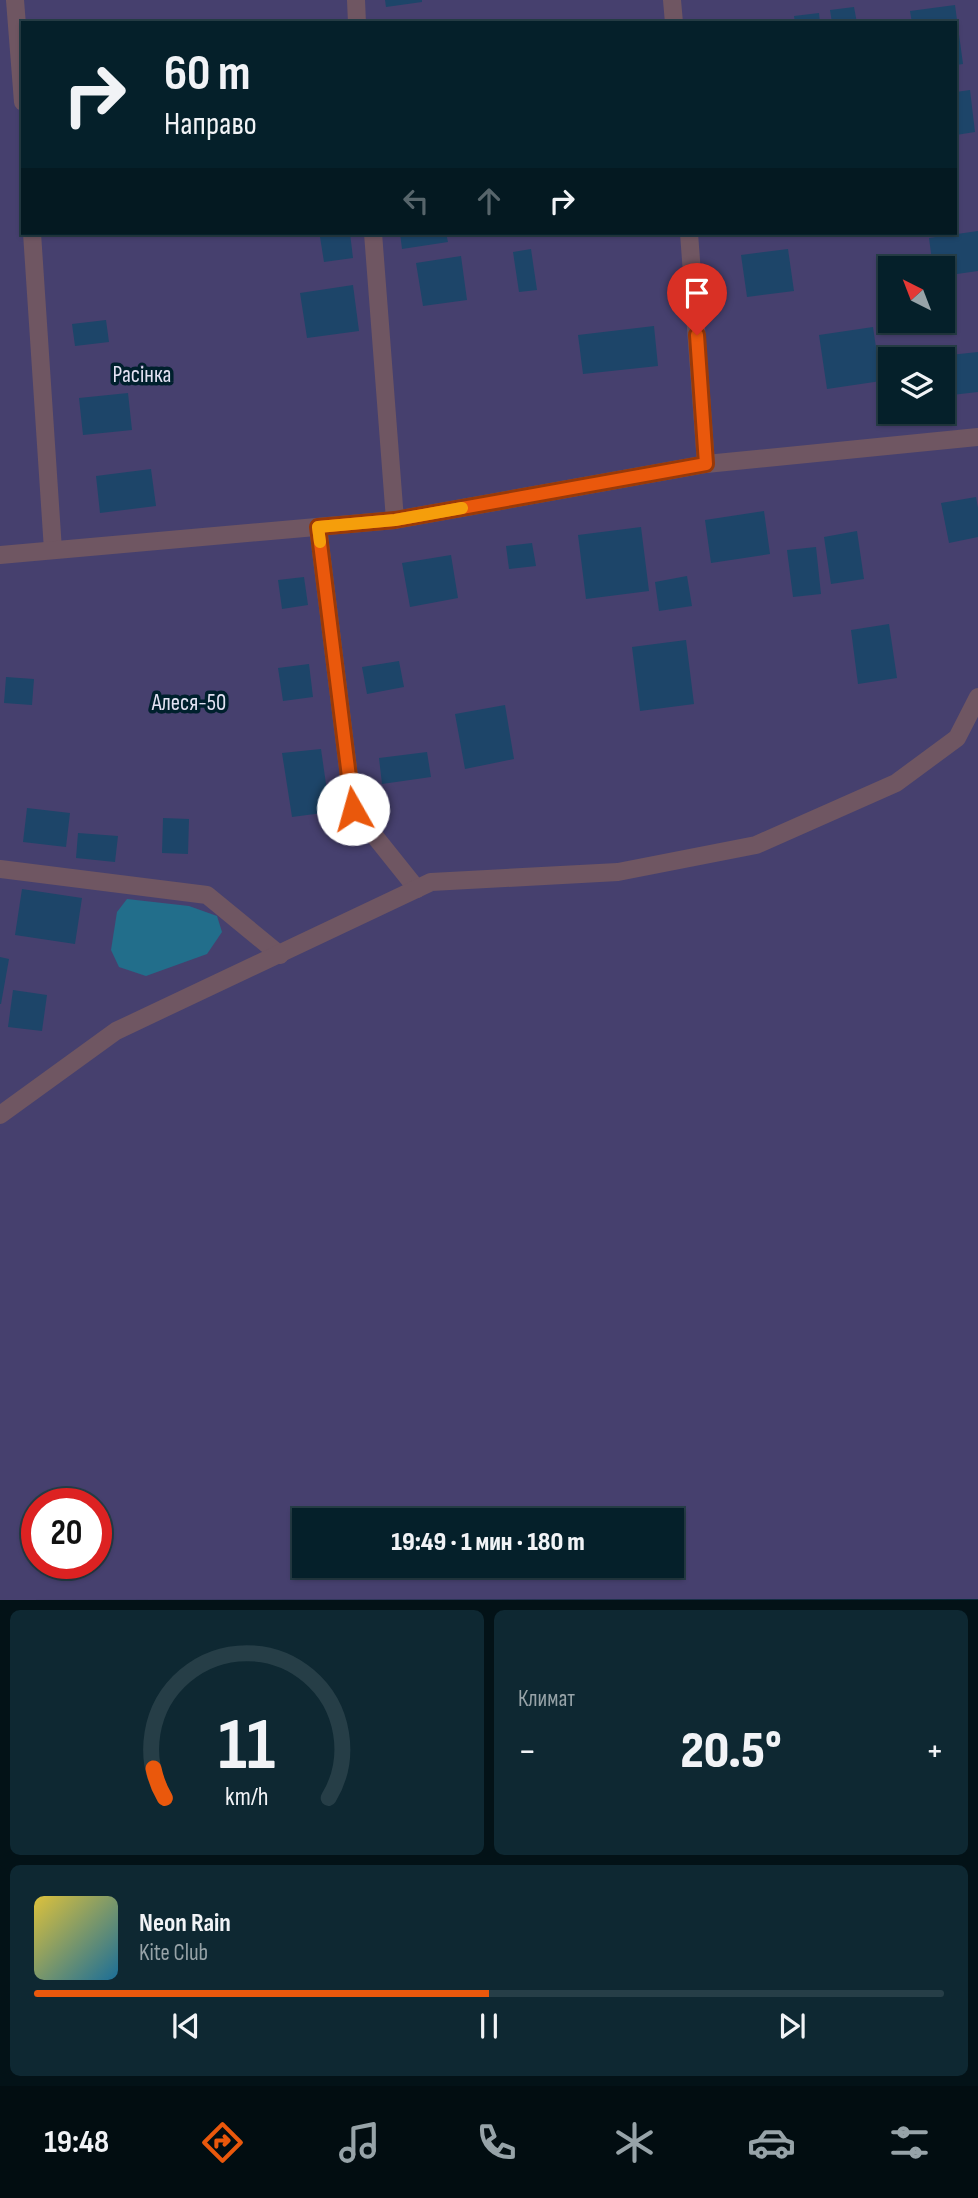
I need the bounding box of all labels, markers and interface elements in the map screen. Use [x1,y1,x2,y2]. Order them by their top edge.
text: 60 m [164,45,251,104]
icon: right [49,49,140,140]
text: Направо [164,105,257,144]
icon: left [397,182,435,220]
icon: ahead [470,182,508,220]
icon: right [543,182,581,220]
north arrow [878,256,956,332]
map controls [878,256,955,424]
pin [667,263,727,335]
icon: arrive [678,274,716,312]
button: layers [878,347,955,424]
park label: Расінка [113,361,171,389]
park label: Алеся-50 [151,689,226,717]
position arrow [316,772,390,846]
speed limit sign: 20 [21,1488,112,1579]
text: 19:49 · 1 мин · 180 m [391,1527,585,1558]
text: Климат [518,1685,575,1713]
text: 11 [218,1703,276,1791]
text: 20.5° [680,1720,782,1783]
text: − [518,1729,537,1774]
text: + [925,1729,944,1774]
text: km/h [225,1782,269,1813]
text: Neon Rain [139,1908,231,1939]
text: Kite Club [139,1939,208,1967]
icon: previous [167,2007,205,2045]
icon: pause [470,2007,508,2045]
icon: next [773,2007,811,2045]
icon: directions [198,2118,247,2167]
icon: music [335,2118,384,2167]
icon: phone [472,2118,521,2167]
icon: climate [610,2118,659,2167]
icon: car [747,2118,796,2167]
icon: filters [885,2118,934,2167]
text: 19:48 [44,2123,109,2162]

